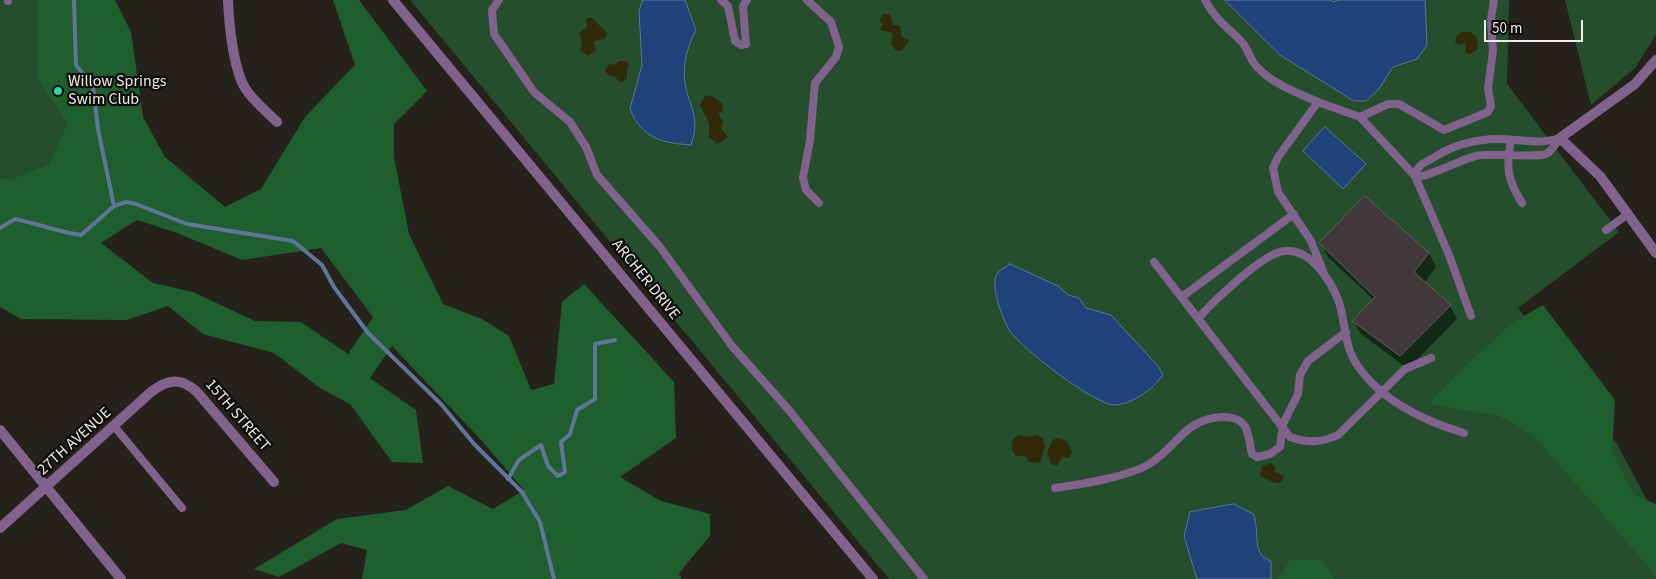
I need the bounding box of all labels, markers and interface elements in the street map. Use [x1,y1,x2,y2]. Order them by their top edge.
scale bar [1486,10,1585,42]
text: 50 m [1492,18,1522,39]
place label: Willow Springs Swim Club [68,72,166,110]
marker: Willow Springs Swim Club [52,85,64,97]
street label: ARCHER DRIVE [607,236,683,324]
street label: 15TH STREET [200,376,274,456]
street label: 27TH AVENUE [34,404,116,480]

